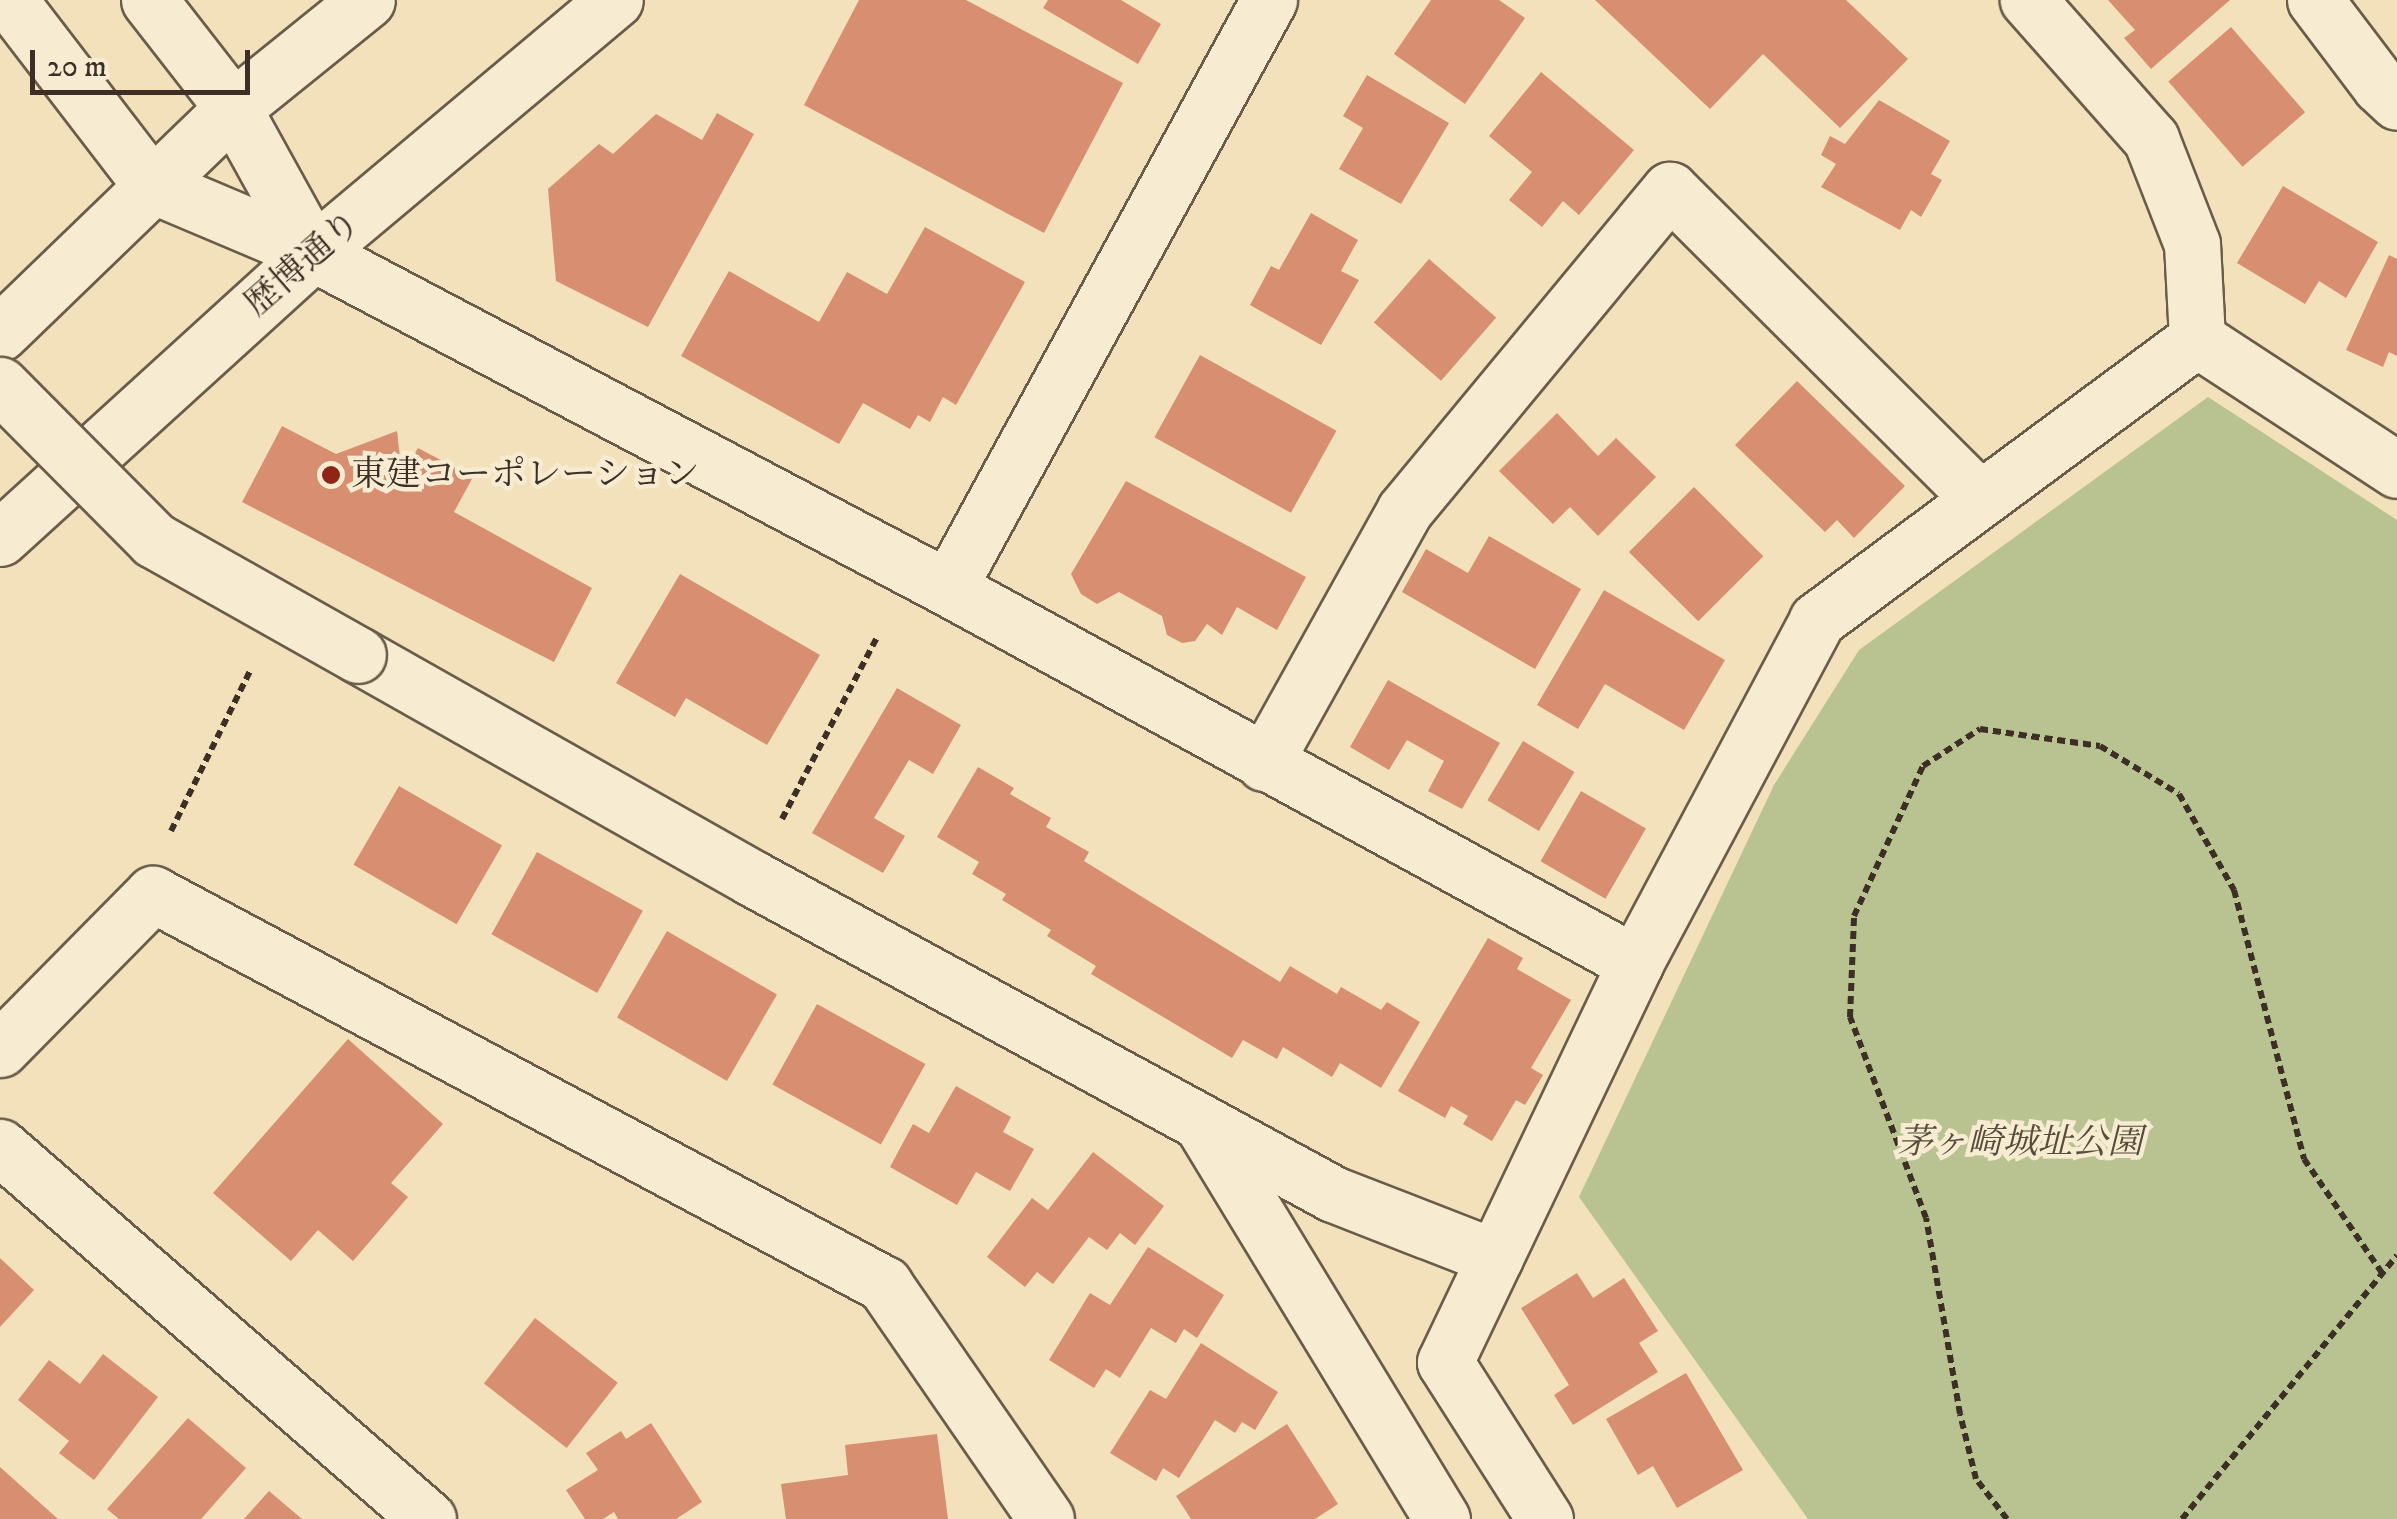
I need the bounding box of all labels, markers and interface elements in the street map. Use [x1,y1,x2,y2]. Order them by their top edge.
scale bar [35,30,255,92]
text: 20 m [47,49,107,86]
street label: 歴博通り [236,202,370,326]
place label: 東建コーポレーション [351,454,701,496]
marker: 東建コーポレーション [320,464,342,486]
park label: 茅ヶ崎城址公園 [1898,1122,2142,1164]

